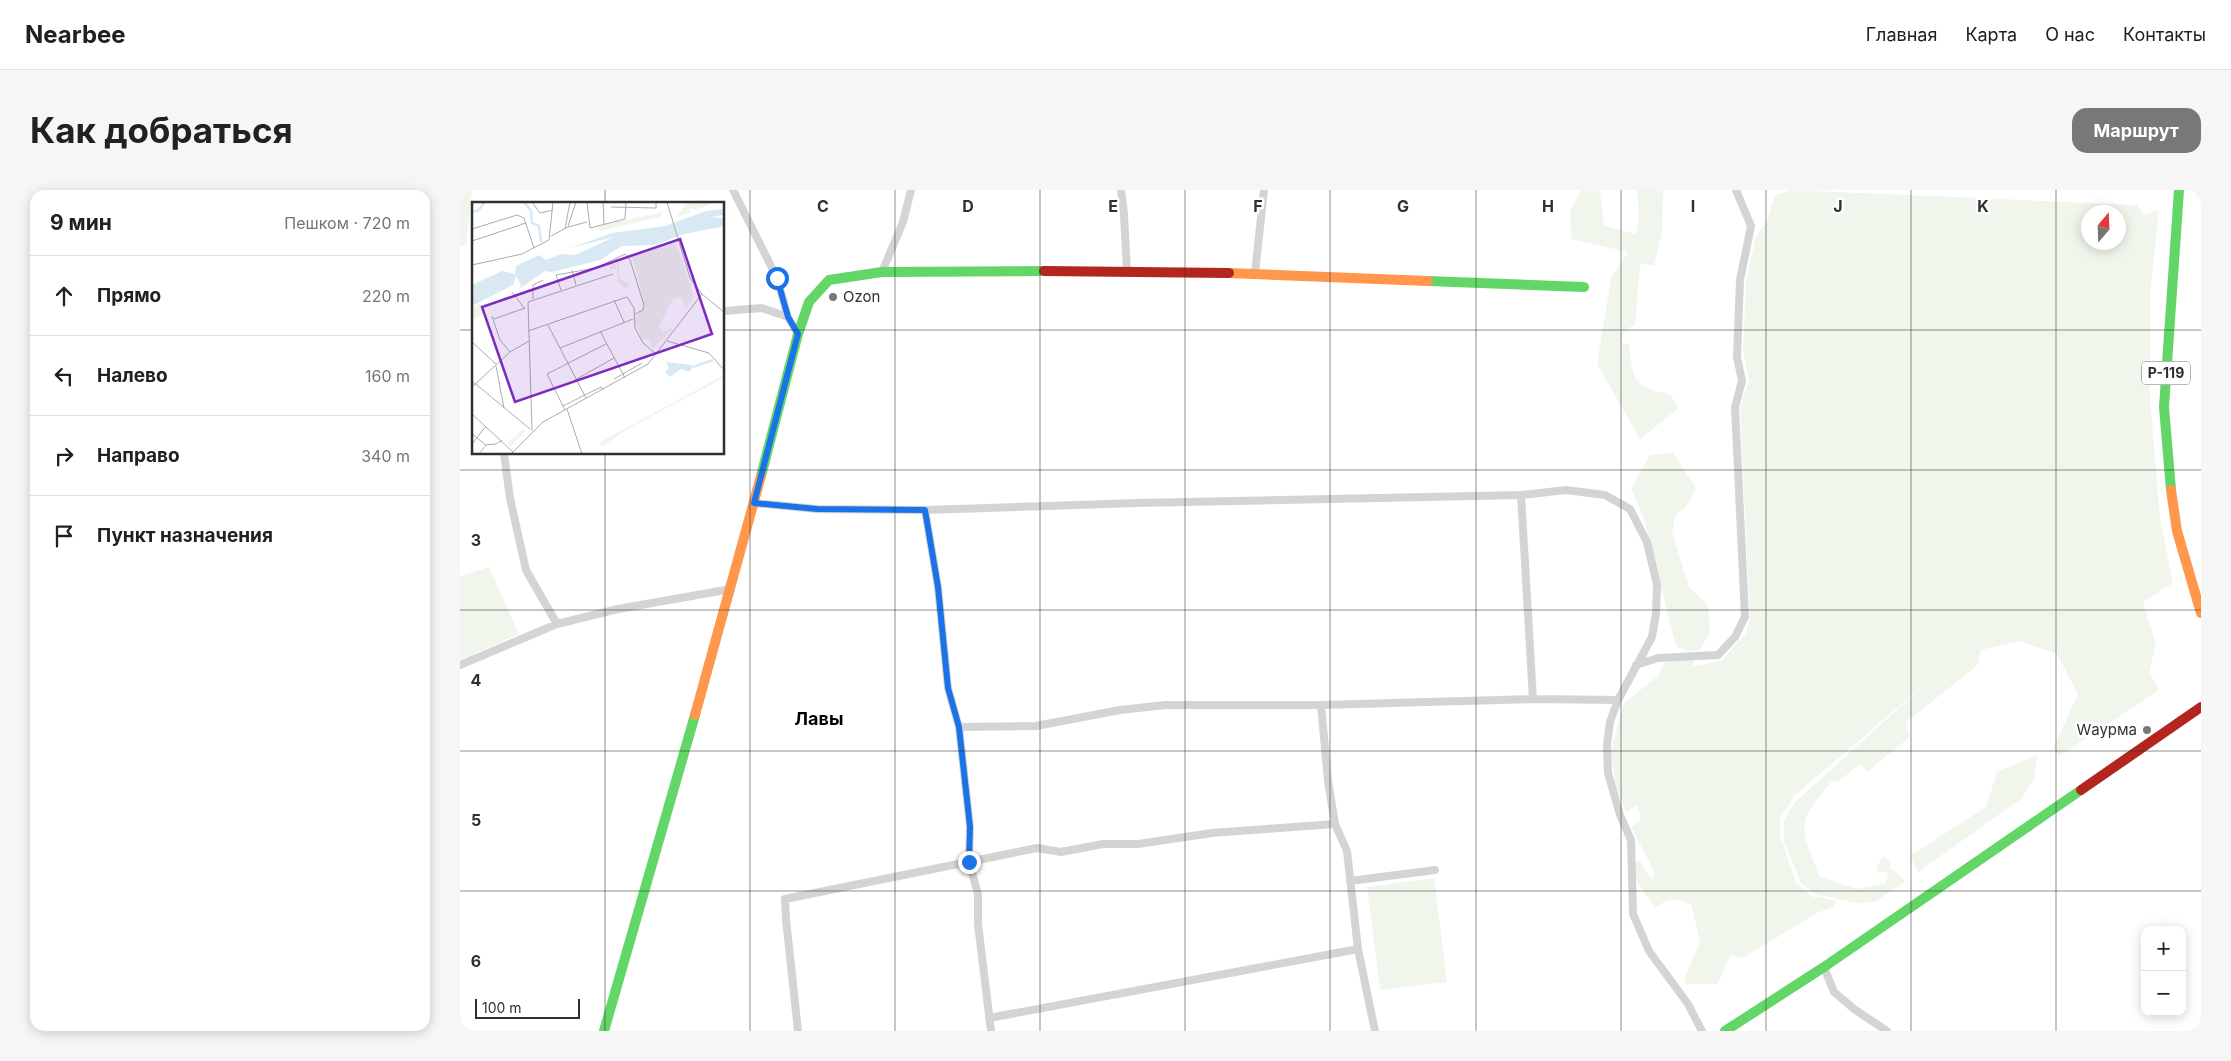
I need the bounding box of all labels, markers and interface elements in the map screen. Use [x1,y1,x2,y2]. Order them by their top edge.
text: Nearbee [25,20,126,49]
text: Главная [1866,24,1937,45]
text: Карта [1965,24,2017,45]
text: О нас [2045,24,2095,45]
text: Контакты [2123,24,2206,45]
button: Маршрут [2072,108,2201,153]
text: Как добраться [30,109,293,151]
text: C [817,196,829,216]
text: D [962,196,974,216]
text: E [1108,196,1118,216]
text: F [1253,196,1263,216]
text: G [1397,196,1409,216]
text: H [1542,196,1554,216]
text: I [1691,196,1695,216]
text: J [1833,196,1843,216]
text: K [1977,196,1989,216]
inset map [472,202,725,455]
north arrow [2081,205,2126,250]
text: 9 мин [50,210,112,235]
text: Пешком · 720 m [284,213,410,233]
route start [766,267,789,290]
icon: ahead [50,282,78,310]
text: Прямо [97,284,161,307]
text: 220 m [362,286,410,306]
place label: Ozon [843,287,880,306]
marker: Ozon [827,291,839,303]
icon: left [50,362,78,390]
road number: Р-119 [2142,362,2190,384]
text: Налево [97,364,168,387]
text: 160 m [365,366,410,386]
icon: right [50,442,78,470]
text: Направо [97,444,180,467]
text: 340 m [361,446,410,466]
icon: arrive [50,522,78,550]
text: Пункт назначения [97,524,273,547]
text: 3 [471,530,481,550]
text: 4 [471,670,482,690]
district label: Лавы [795,708,843,729]
place label: Wаурма [2076,720,2137,739]
marker: Wаурма [2141,724,2153,736]
text: 5 [471,810,481,830]
route end [958,851,981,874]
map controls [2141,926,2186,1016]
button: + [2141,926,2186,971]
text: 6 [471,951,481,971]
button: − [2141,971,2186,1016]
scale bar [475,996,580,1019]
text: 100 m [482,999,522,1016]

